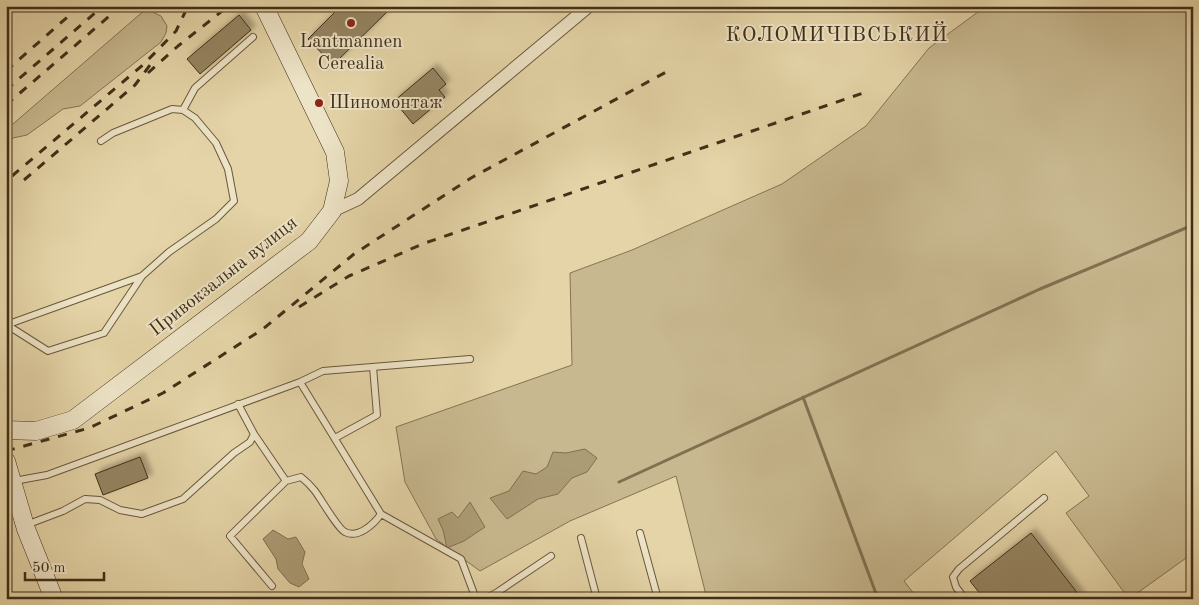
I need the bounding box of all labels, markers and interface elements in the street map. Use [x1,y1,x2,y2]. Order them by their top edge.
marker: Lantmannen Cerealia [345,17,357,29]
district label: КОЛОМИЧІВСЬКИЙ [726,20,949,46]
place label: Lantmannen Cerealia [299,33,403,74]
place label: Шиномонтаж [329,94,443,113]
marker: Шиномонтаж [313,97,325,109]
street label: Привокзальна вулиця [147,214,301,340]
scale bar [25,550,104,582]
text: 50 m [32,561,66,576]

